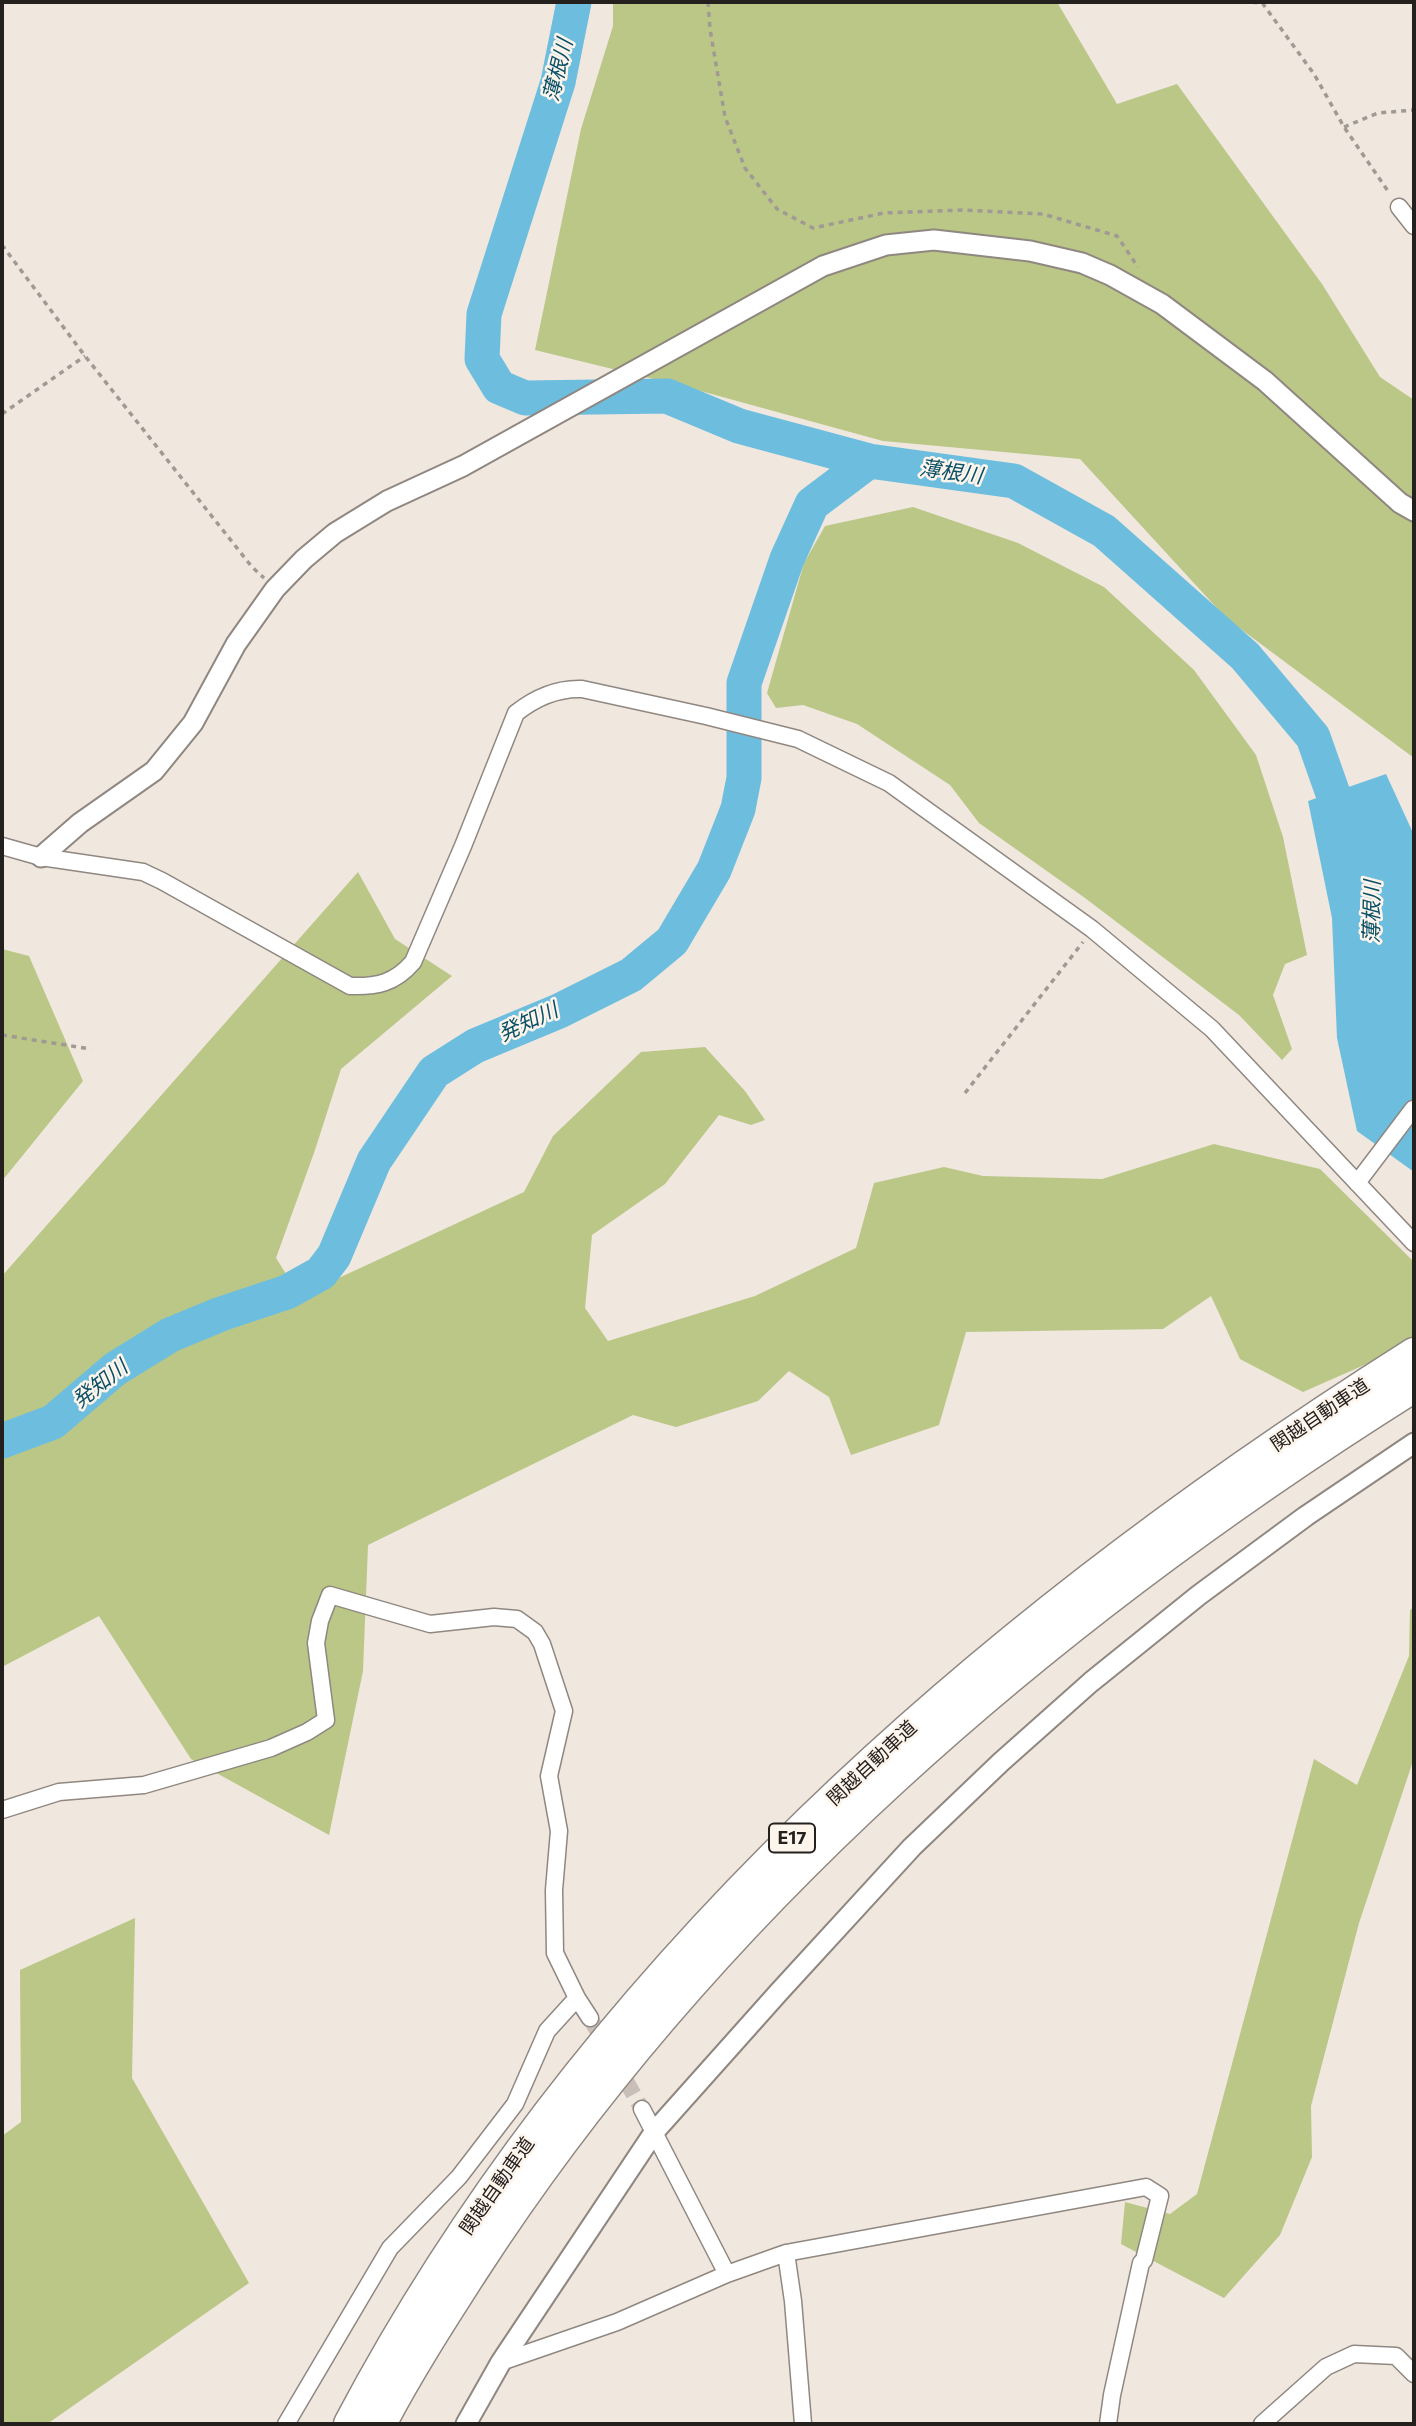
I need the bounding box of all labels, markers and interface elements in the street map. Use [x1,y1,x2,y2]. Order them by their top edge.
water label: 薄根川 [538,36,578,104]
water label: 薄根川 [918,455,984,489]
water label: 薄根川 [1359,880,1385,944]
water label: 発知川 [494,997,562,1047]
water label: 発知川 [67,1355,133,1413]
street label: 関越自動車道 [1266,1374,1374,1456]
street label: 関越自動車道 [823,1716,921,1810]
road number: E17 [769,1824,815,1852]
street label: 関越自動車道 [455,2133,539,2239]

